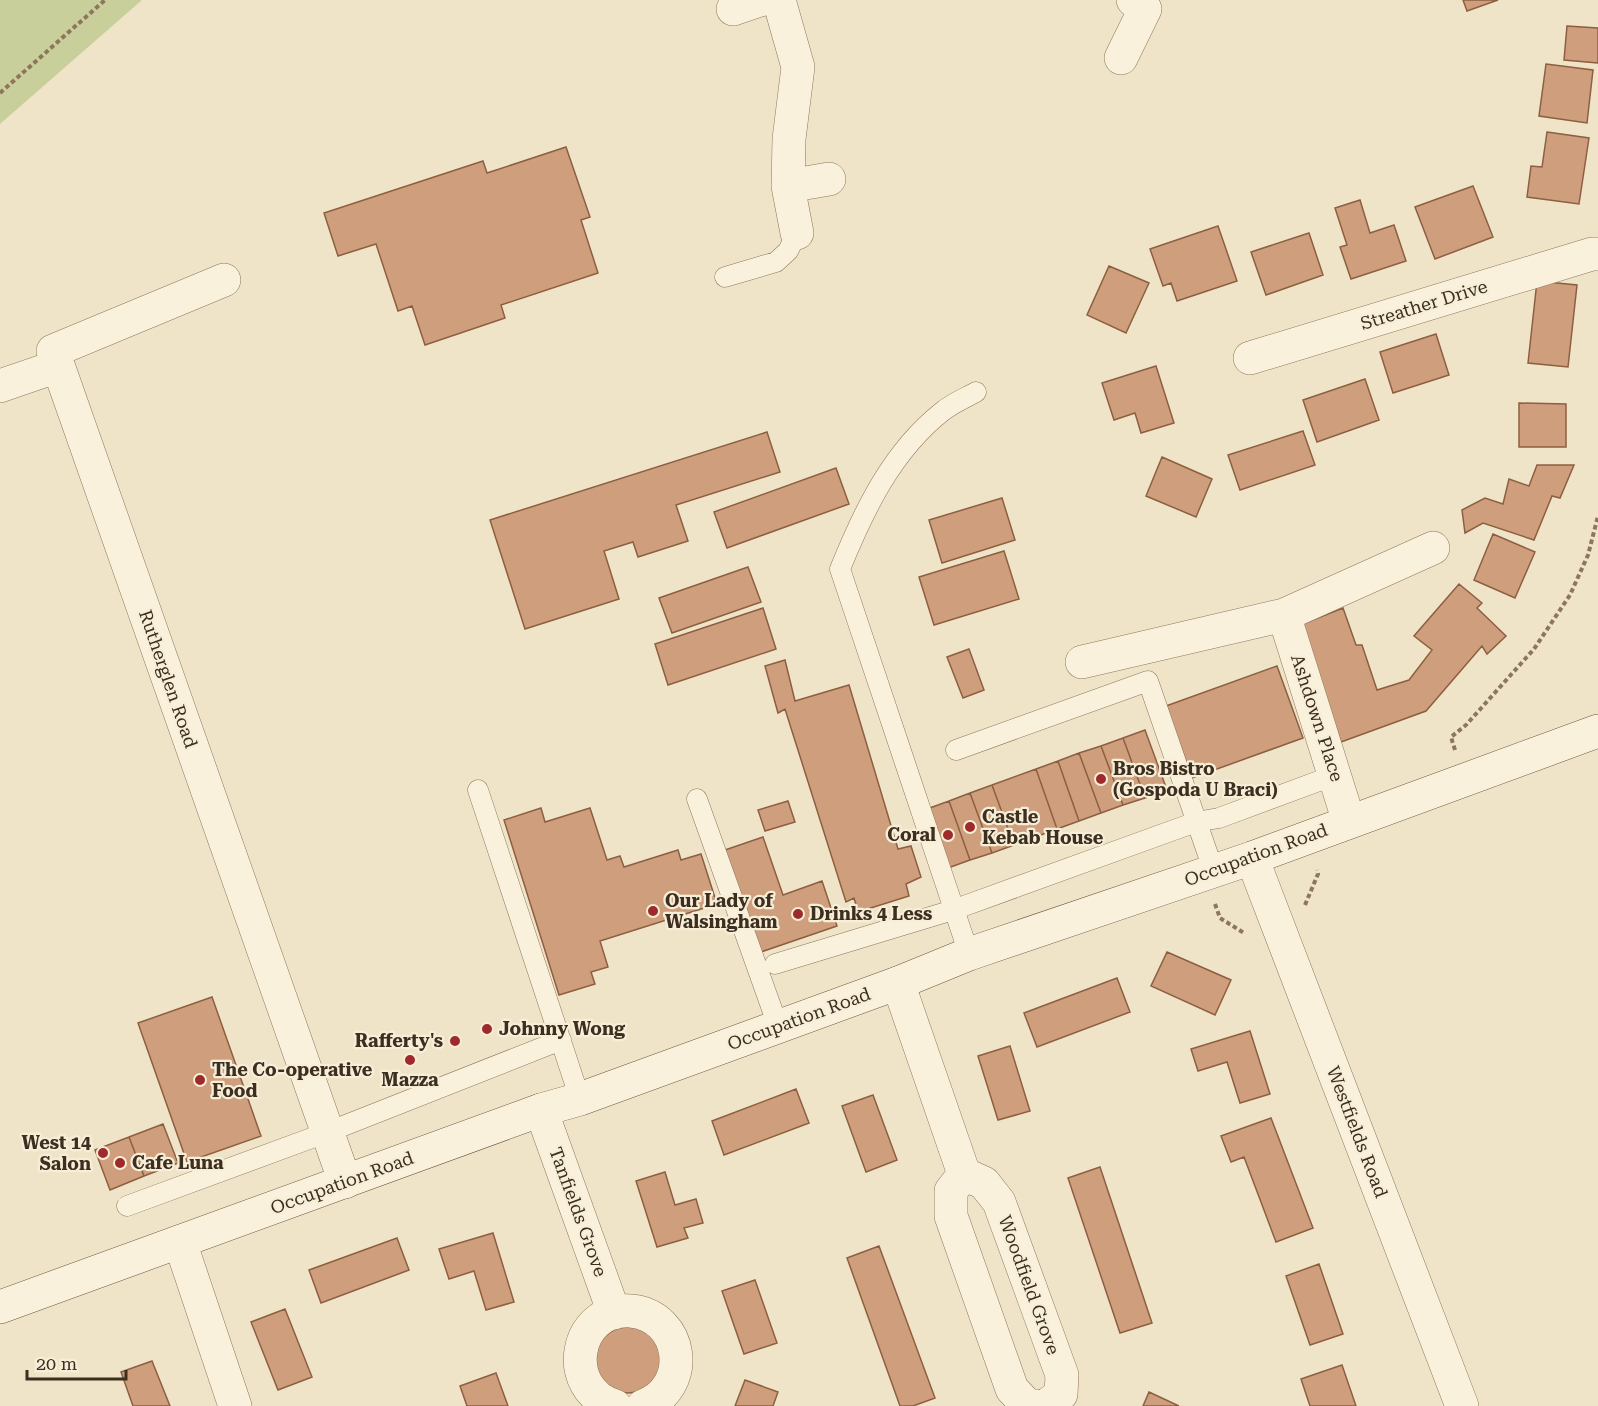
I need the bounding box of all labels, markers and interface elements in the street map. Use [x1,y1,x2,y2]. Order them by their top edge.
street label: Streather Drive [1358,275,1490,334]
street label: Rutherglen Road [135,607,202,751]
street label: Ashdown Place [1287,651,1348,784]
place label: Bros Bistro (Gospoda U Braci) [1113,758,1278,800]
marker: Bros Bistro (Gospoda U Braci) [1094,772,1108,786]
place label: Castle Kebab House [982,806,1104,848]
street label: Occupation Road [1181,819,1331,890]
marker: Castle Kebab House [963,820,977,834]
place label: Coral [887,824,936,845]
marker: Coral [941,828,955,842]
place label: Our Lady of Walsingham [665,890,778,932]
place label: Drinks 4 Less [810,903,932,924]
marker: Our Lady of Walsingham [646,904,660,918]
marker: Drinks 4 Less [791,907,805,921]
street label: Occupation Road [724,983,874,1054]
place label: Johnny Wong [499,1018,626,1039]
marker: Johnny Wong [480,1022,494,1036]
place label: Rafferty's [355,1030,443,1051]
marker: Rafferty's [448,1034,462,1048]
marker: Mazza [403,1053,417,1067]
place label: The Co-operative Food [212,1059,373,1101]
street label: Westfields Road [1323,1063,1392,1201]
place label: Mazza [381,1069,439,1090]
marker: The Co-operative Food [193,1073,207,1087]
place label: West 14 Salon [21,1132,91,1174]
street label: Tanfields Grove [545,1144,612,1280]
marker: West 14 Salon [96,1146,110,1160]
street label: Occupation Road [267,1147,417,1218]
place label: Cafe Luna [132,1152,224,1173]
marker: Cafe Luna [113,1156,127,1170]
street label: Woodfield Grove [995,1212,1064,1357]
scale bar [27,1343,126,1381]
text: 20 m [36,1353,77,1374]

